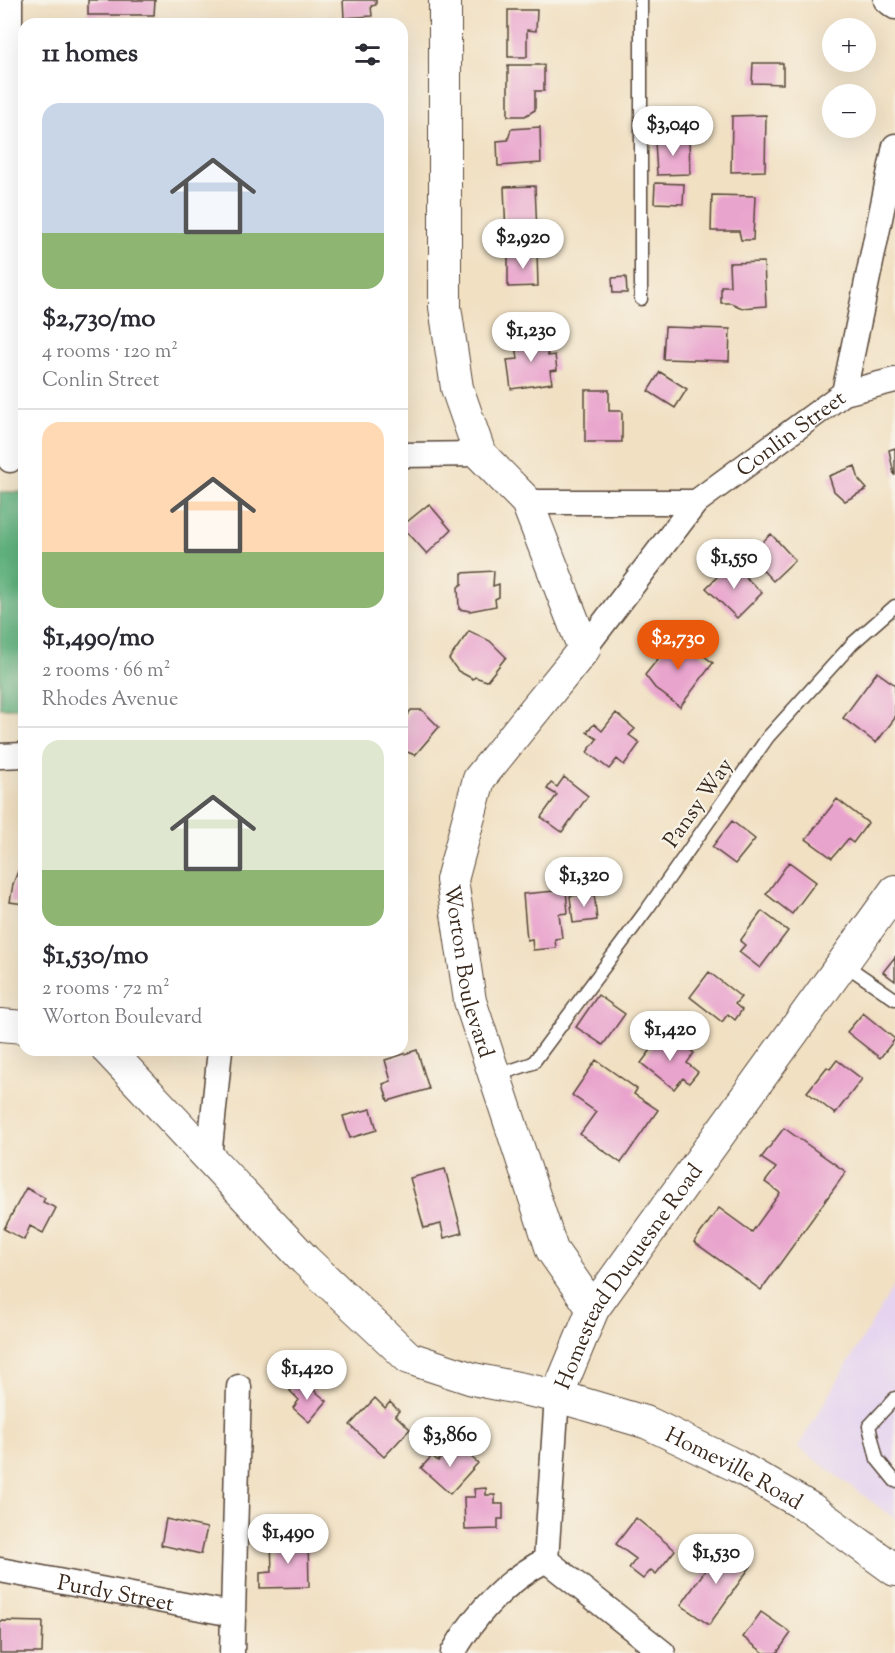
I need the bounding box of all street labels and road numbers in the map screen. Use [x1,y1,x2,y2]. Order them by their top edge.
street label: Conlin Street [731,384,854,486]
street label: Pansy Way [657,752,742,855]
street label: Worton Boulevard [434,883,501,1063]
street label: Homestead Duquesne Road [548,1158,712,1395]
street label: Homeville Road [659,1421,808,1519]
street label: Purdy Street [55,1568,177,1622]

